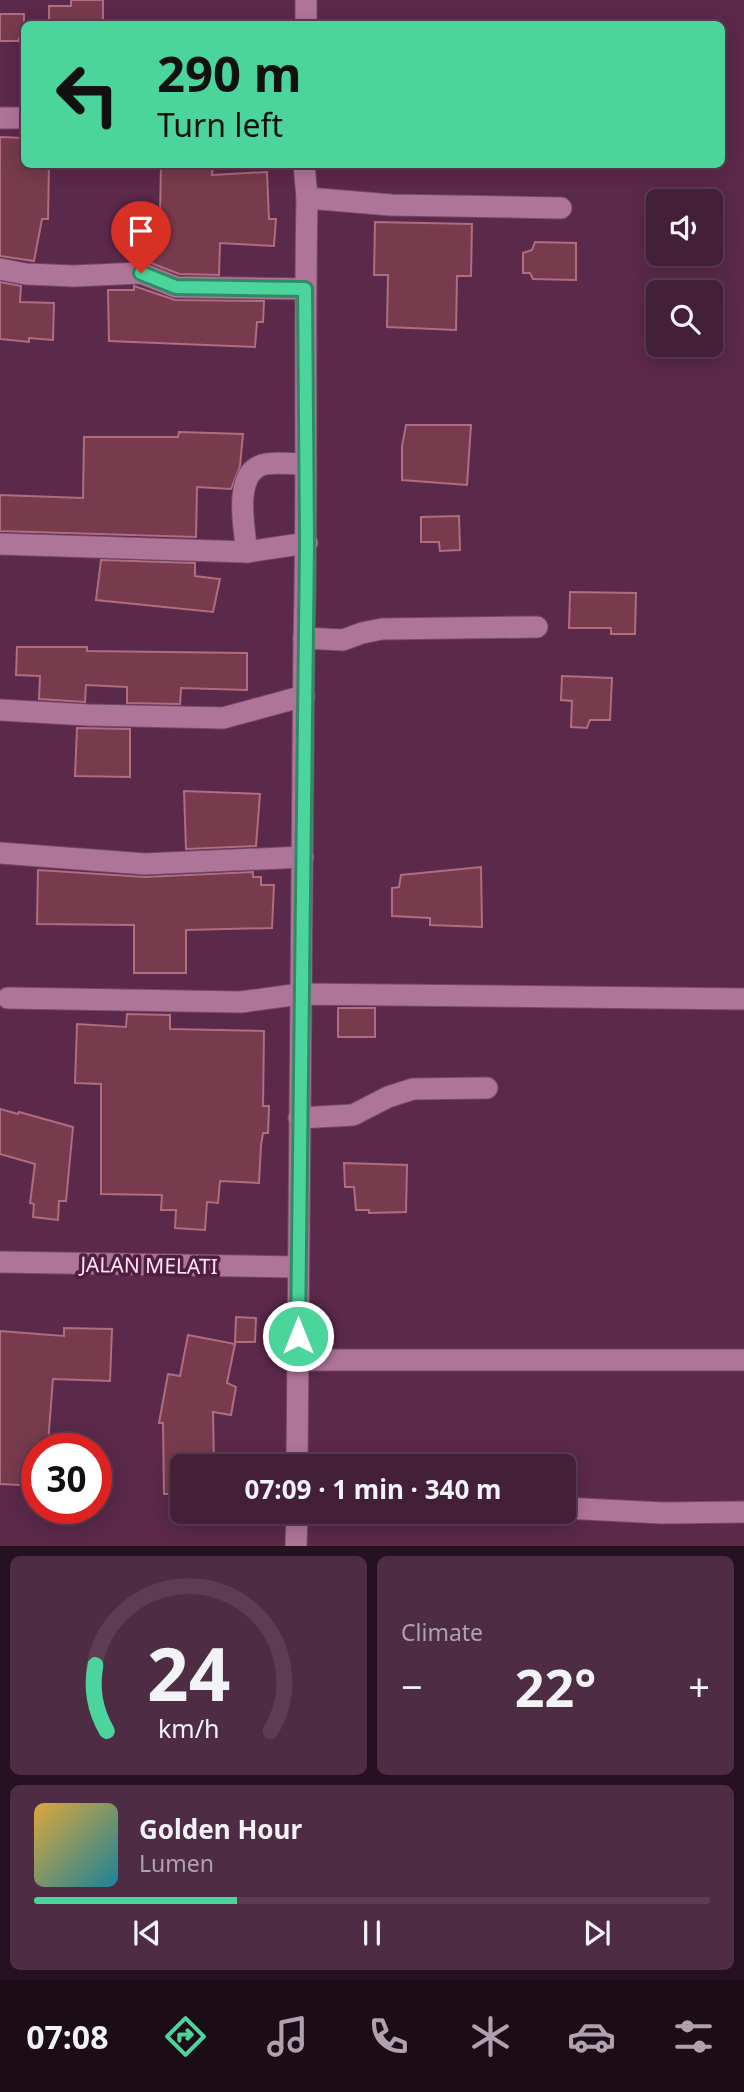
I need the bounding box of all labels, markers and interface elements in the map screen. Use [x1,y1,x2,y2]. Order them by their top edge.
text: 290 m [157,40,302,106]
icon: left [42,49,133,140]
text: Turn left [157,103,283,146]
map controls [646,189,723,357]
button: sound [646,189,723,266]
pin [111,201,171,273]
icon: arrive [122,212,160,250]
button: search [646,280,723,357]
street label: JALAN MELATI [78,1250,218,1280]
position arrow [261,1299,335,1373]
speed limit sign: 30 [21,1433,112,1524]
text: 07:09 · 1 min · 340 m [245,1471,501,1507]
text: Climate [401,1616,483,1648]
text: 24 [147,1624,230,1723]
text: 22° [515,1651,596,1722]
text: − [401,1660,423,1712]
text: + [688,1660,710,1712]
text: km/h [158,1711,219,1745]
text: Golden Hour [139,1811,302,1847]
text: Lumen [139,1847,214,1879]
icon: previous [128,1914,166,1952]
icon: pause [353,1914,391,1952]
icon: next [578,1914,616,1952]
icon: directions [161,2012,210,2061]
icon: music [263,2012,312,2061]
icon: phone [364,2012,413,2061]
icon: climate [466,2012,515,2061]
icon: car [567,2012,616,2061]
icon: filters [669,2012,718,2061]
text: 07:08 [26,2015,108,2058]

